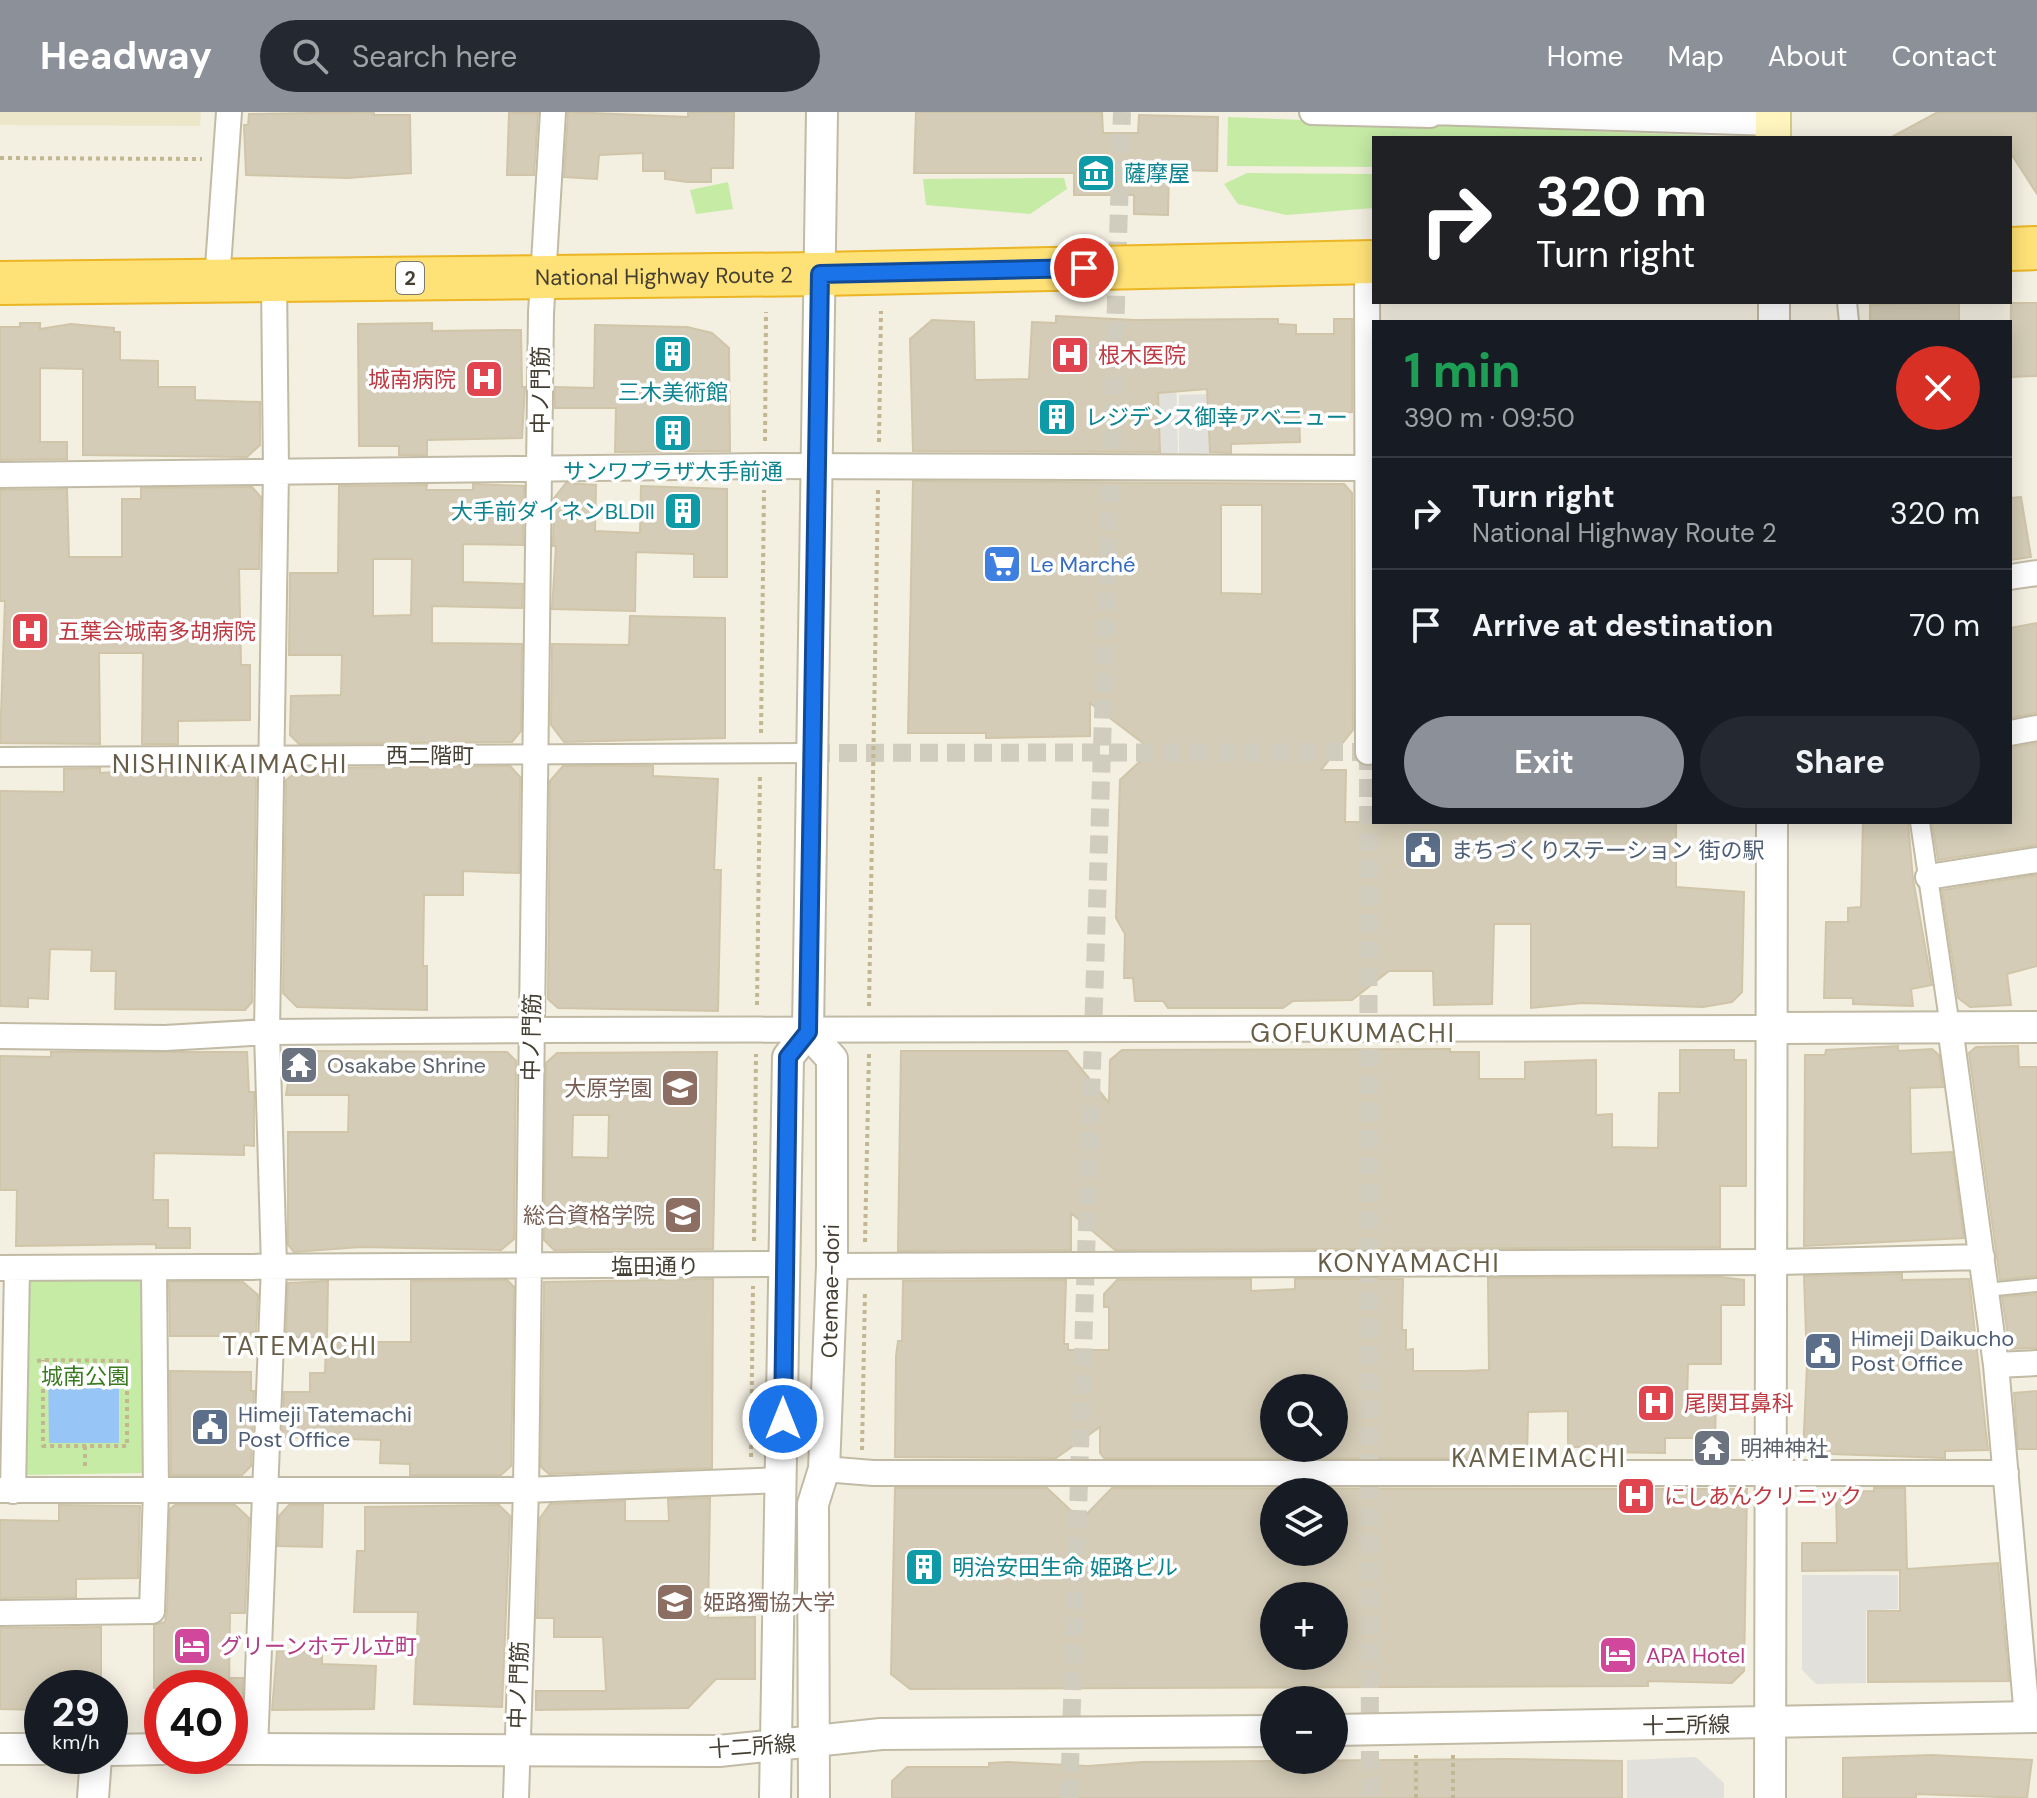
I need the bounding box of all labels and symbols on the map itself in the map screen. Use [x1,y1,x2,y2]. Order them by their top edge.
museum icon: 薩摩屋 [1075,152,1117,194]
place label: 薩摩屋 [1124,159,1190,188]
pin [1050,234,1118,302]
street label: National Highway Route 2 [535,260,793,292]
road number: 2 [396,262,424,294]
building icon: 三木美術館 [652,333,694,375]
hospital icon: 根木医院 [1049,334,1091,376]
place label: 根木医院 [1098,341,1186,370]
street label: 中ノ門筋 [526,346,555,434]
hospital icon: 城南病院 [463,358,505,400]
place label: 城南病院 [368,365,456,394]
place label: 三木美術館 [618,378,728,407]
building icon: レジデンス御幸アベニュー [1036,396,1078,438]
place label: レジデンス御幸アベニュー [1085,403,1348,432]
building icon: サンワプラザ大手前通 [652,412,694,454]
place label: サンワプラザ大手前通 [563,457,783,486]
building icon: 大手前ダイネンBLDII [662,490,704,532]
place label: 大手前ダイネンBLDII [451,497,655,526]
supermarket icon: Le Marché [981,543,1023,585]
place label: Le Marché [1030,550,1135,579]
hospital icon: 五葉会城南多胡病院 [9,610,51,652]
place label: 五葉会城南多胡病院 [58,617,256,646]
street label: 西二階町 [386,741,474,770]
district label: NISHINIKAIMACHI [112,747,348,781]
public building icon: まちづくりステーション 街の駅 [1402,829,1444,871]
place label: まちづくりステーション 街の駅 [1451,836,1764,865]
street label: 中ノ門筋 [516,993,547,1081]
district label: GOFUKUMACHI [1250,1016,1456,1050]
temple icon: Osakabe Shrine [278,1044,320,1086]
place label: Osakabe Shrine [327,1051,486,1080]
school or university icon: 大原学園 [659,1067,701,1109]
place label: 大原学園 [564,1074,652,1103]
school or university icon: 総合資格学院 [662,1194,704,1236]
place label: 総合資格学院 [523,1201,655,1230]
street label: Otemae-dori [815,1224,846,1358]
district label: KONYAMACHI [1317,1246,1501,1280]
street label: 塩田通り [611,1252,699,1281]
place label: Himeji Daikucho Post Office [1851,1324,2014,1378]
district label: TATEMACHI [222,1329,378,1363]
public building icon: Himeji Daikucho Post Office [1802,1330,1844,1372]
park label: 城南公園 [41,1362,129,1391]
position arrow [741,1377,825,1461]
hospital icon: 尾関耳鼻科 [1635,1382,1677,1424]
place label: 尾関耳鼻科 [1684,1389,1794,1418]
place label: Himeji Tatemachi Post Office [238,1400,412,1454]
public building icon: Himeji Tatemachi Post Office [189,1406,231,1448]
temple icon: 明神神社 [1691,1427,1733,1469]
place label: 明神神社 [1740,1434,1828,1463]
district label: KAMEIMACHI [1451,1441,1627,1475]
hospital icon: にしあんクリニック [1615,1475,1657,1517]
place label: にしあんクリニック [1664,1482,1862,1511]
building icon: 明治安田生命 姫路ビル [903,1546,945,1588]
place label: 明治安田生命 姫路ビル [952,1553,1178,1582]
school or university icon: 姫路獨協大学 [654,1581,696,1623]
place label: 姫路獨協大学 [703,1588,835,1617]
hotel icon: グリーンホテル立町 [171,1625,213,1667]
place label: グリーンホテル立町 [220,1632,417,1661]
hotel icon: APA Hotel [1597,1634,1639,1676]
street label: 中ノ門筋 [502,1641,535,1730]
place label: APA Hotel [1646,1641,1745,1670]
speed limit sign: 40 [144,1670,248,1774]
street label: 十二所線 [1642,1710,1730,1741]
street label: 十二所線 [707,1729,797,1764]

